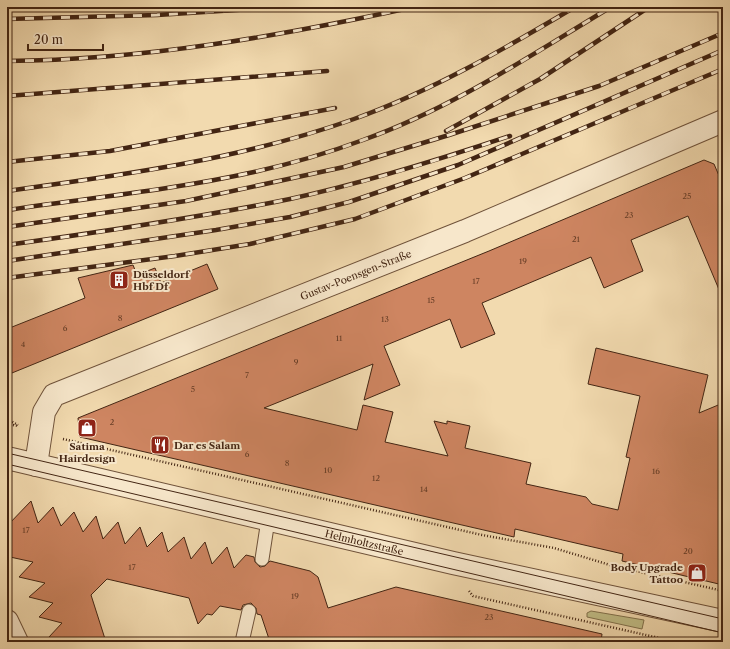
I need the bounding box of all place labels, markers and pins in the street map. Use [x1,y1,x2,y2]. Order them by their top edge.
place label: Düsseldorf Hbf Df [133,268,191,293]
building icon: Düsseldorf Hbf Df [108,269,130,291]
shop icon: Satima Hairdesign [76,417,98,439]
restaurant icon: Dar es Salam [149,434,171,456]
place label: Dar es Salam [174,439,240,452]
place label: Satima Hairdesign [59,440,115,465]
place label: Body Upgrade Tattoo [611,561,683,586]
shop icon: Body Upgrade Tattoo [686,562,708,584]

